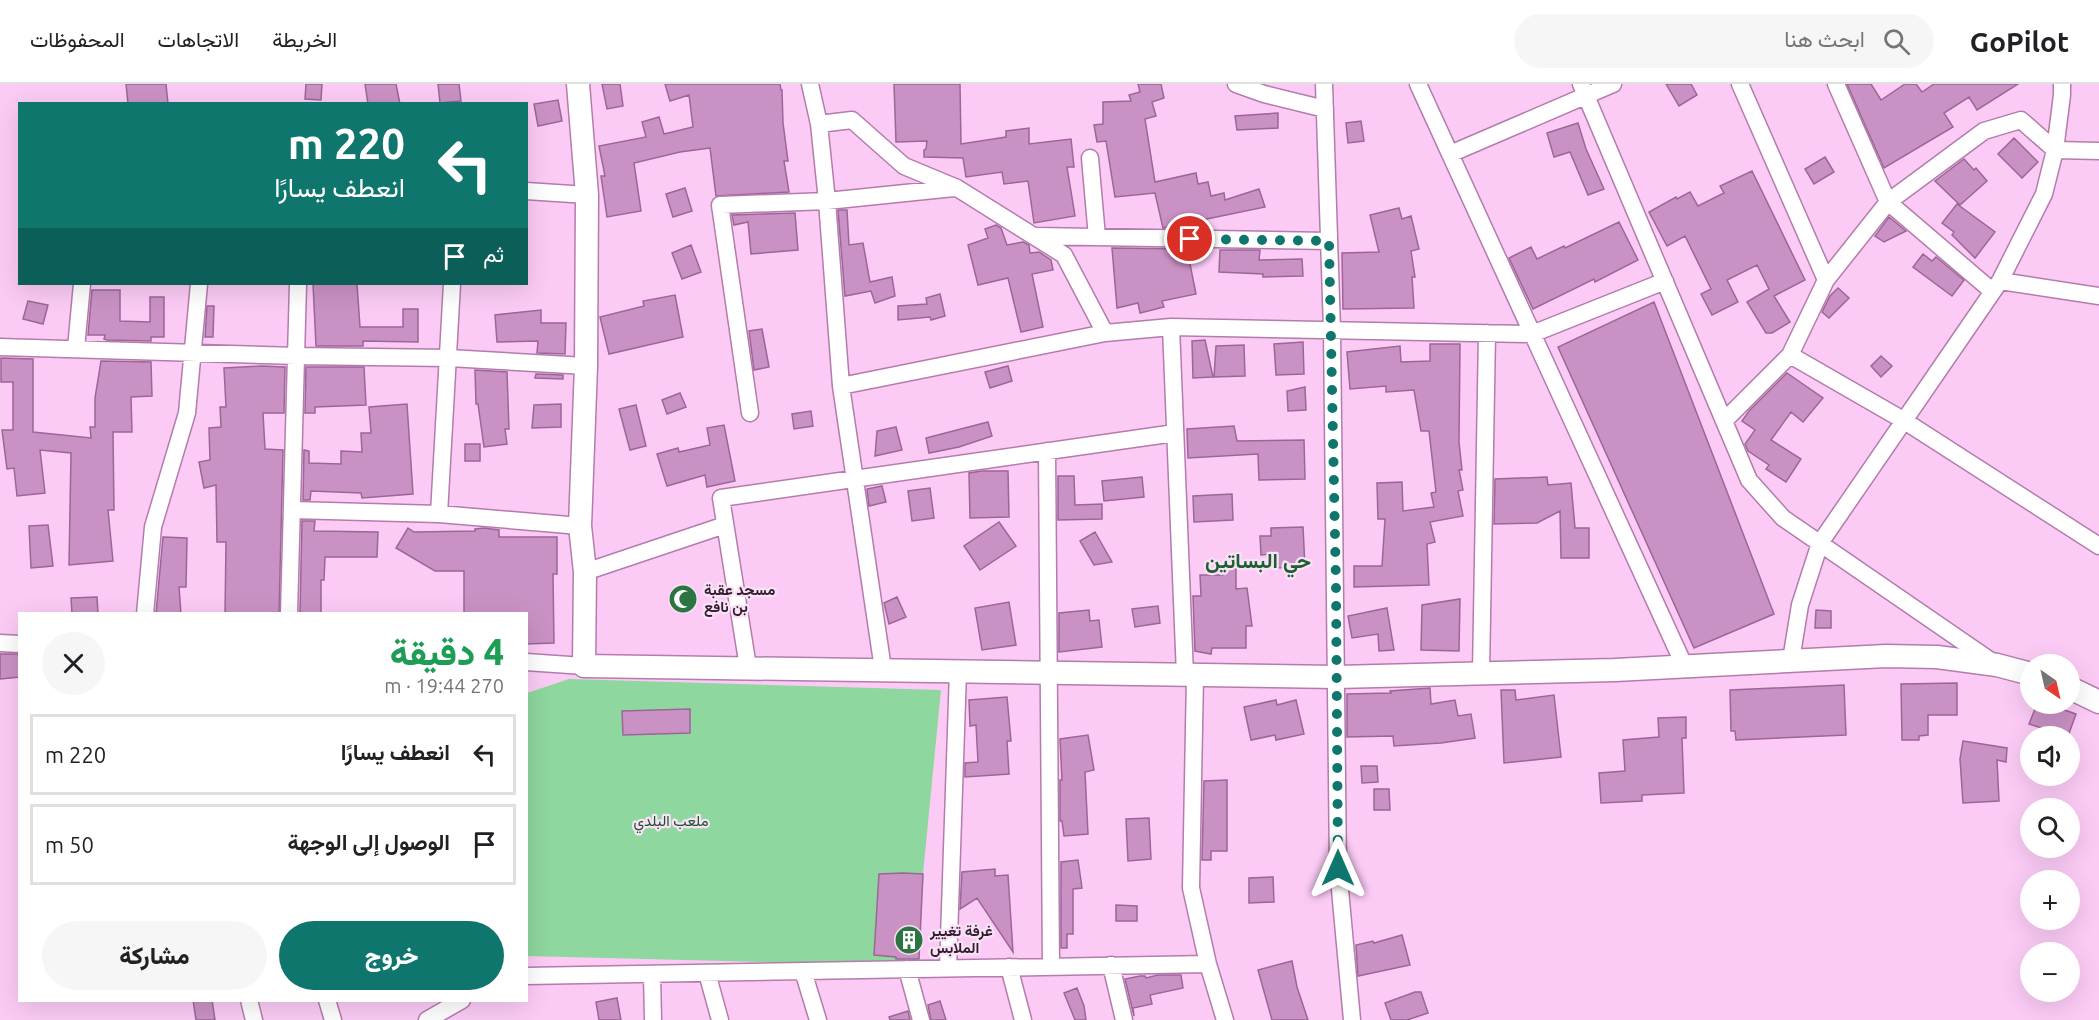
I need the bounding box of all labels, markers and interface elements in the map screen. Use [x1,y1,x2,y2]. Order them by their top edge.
search box [1514,14,1934,68]
icon: search [1880,25,1913,58]
text: ابحث هنا [1784,26,1865,51]
text: GoPilot [1970,26,2069,57]
text: المحفوظات [30,27,125,51]
text: الاتجاهات [158,27,239,51]
text: الخريطة [272,27,337,51]
text: 220 m [288,120,405,167]
icon: left [426,126,504,204]
text: انعطف يسارًا [274,172,405,202]
pin [1164,213,1215,264]
icon: arrive [1173,222,1206,255]
icon: arrive [438,240,471,273]
text: ثم [483,241,504,266]
district label: حي البساتين [1205,548,1311,578]
place label: مسجد عقبة بن نافع [704,581,775,617]
mosque icon: مسجد عقبة بن نافع [667,583,699,615]
text: 4 دقيقة [390,631,504,672]
button: close [42,632,105,695]
north arrow [2020,654,2080,714]
map controls [2020,654,2080,1002]
text: 270 m · 19:44 [384,674,504,697]
button: sound [2020,726,2080,786]
icon: left [468,738,501,771]
text: انعطف يسارًا [341,739,450,764]
text: 220 m [45,742,106,767]
button: search [2020,798,2080,858]
park label: ملعب البلدي [633,812,709,834]
icon: arrive [468,828,501,861]
text: الوصول إلى الوجهة [287,829,450,854]
text: 50 m [45,832,94,857]
position arrow [1306,836,1370,900]
button: + [2020,870,2080,930]
button: مشاركة [42,921,267,990]
button: خروج [279,921,504,990]
place label: غرفة تغيير الملابس [929,922,993,957]
building icon: غرفة تغيير الملابس [893,924,925,956]
button: − [2020,942,2080,1002]

